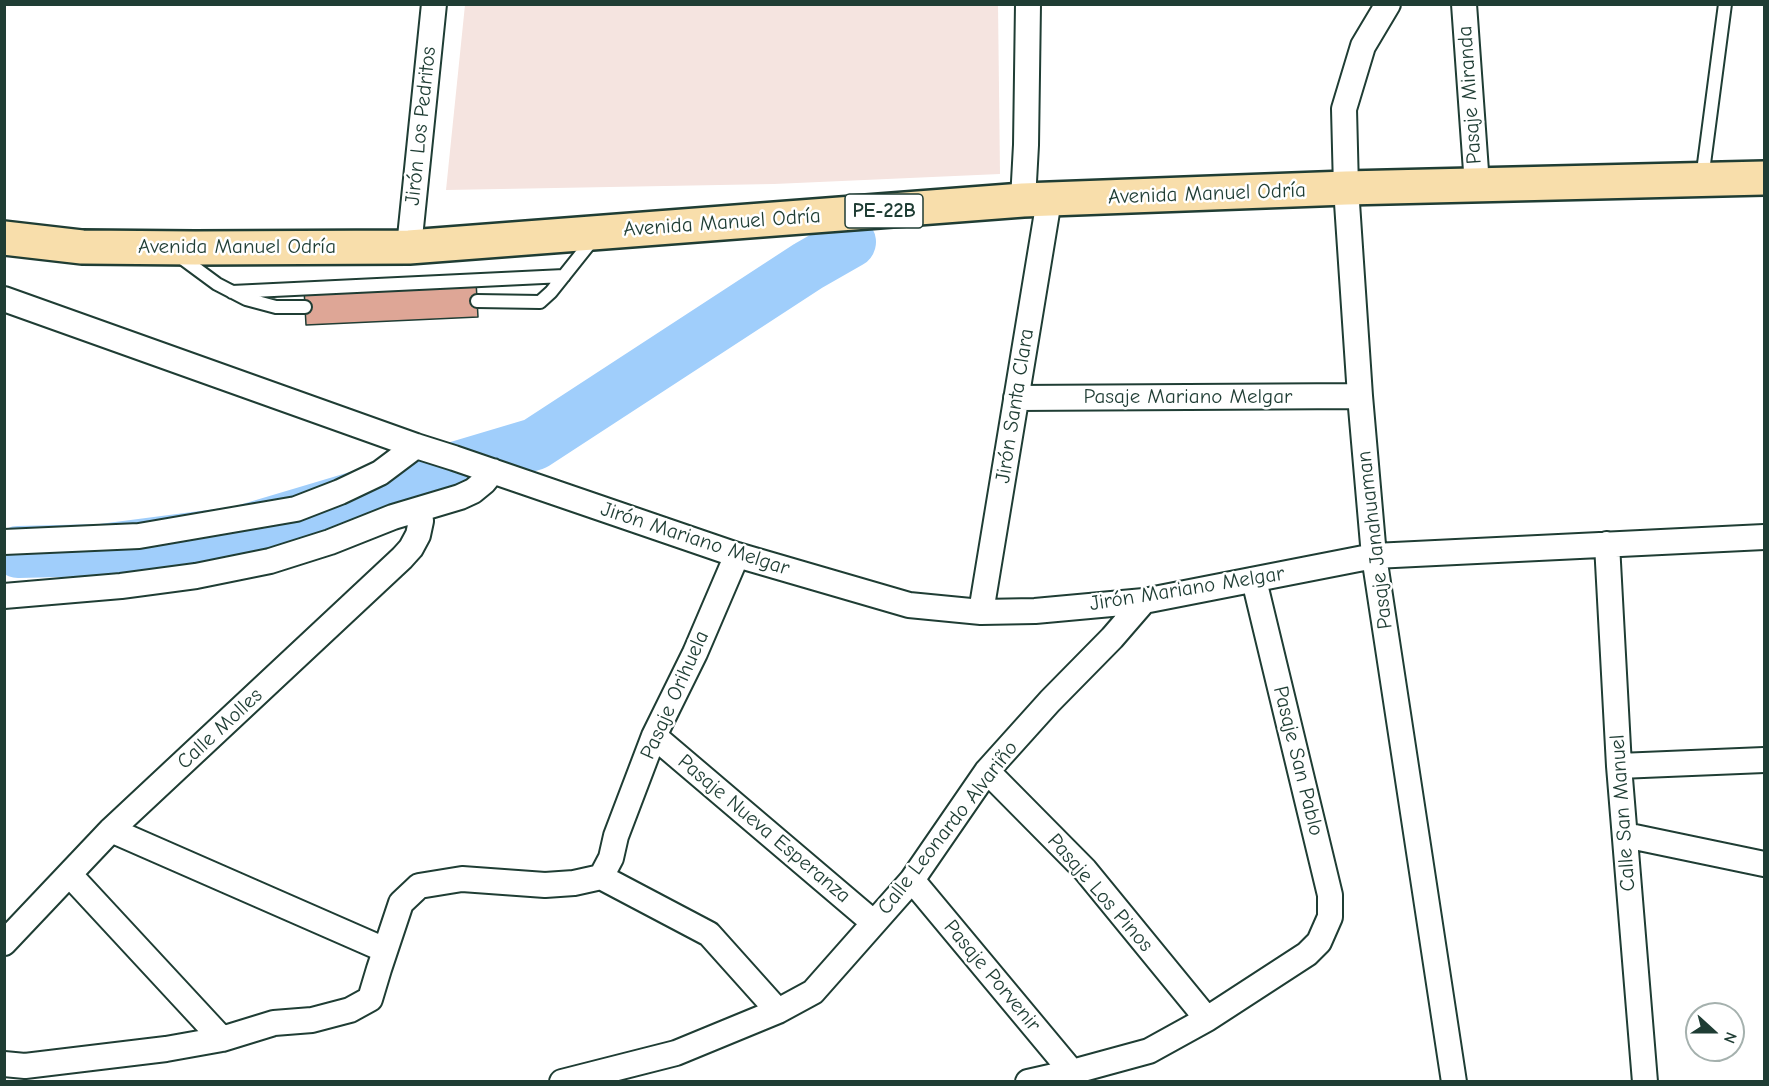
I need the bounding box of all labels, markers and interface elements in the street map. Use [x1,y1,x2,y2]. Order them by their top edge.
street label: Pasaje Miranda [1453,25,1487,165]
street label: Jirón Los Pedritos [400,45,442,207]
street label: Avenida Manuel Odría [1108,178,1306,210]
road number: PE-22B [845,194,923,228]
street label: Avenida Manuel Odría [622,204,822,242]
street label: Avenida Manuel Odría [138,234,336,260]
street label: Jirón Santa Clara [990,327,1040,485]
street label: Pasaje Mariano Melgar [1084,384,1292,410]
street label: Pasaje Janahuaman [1352,450,1398,630]
street label: Jirón Mariano Melgar [597,497,793,581]
street label: Jirón Mariano Melgar [1088,561,1286,617]
street label: Pasaje Orihuela [635,627,715,763]
street label: Calle Molles [172,683,268,775]
street label: Pasaje San Pablo [1267,684,1329,838]
street label: Calle San Manuel [1605,734,1641,892]
street label: Calle Leonardo Alvariño [872,736,1024,920]
street label: Pasaje Nueva Esperanza [672,749,856,909]
street label: Pasaje Los Pinos [1042,829,1158,957]
street label: Pasaje Porvenir [938,915,1046,1037]
north arrow [1685,1002,1745,1062]
text: N [1720,1030,1740,1046]

